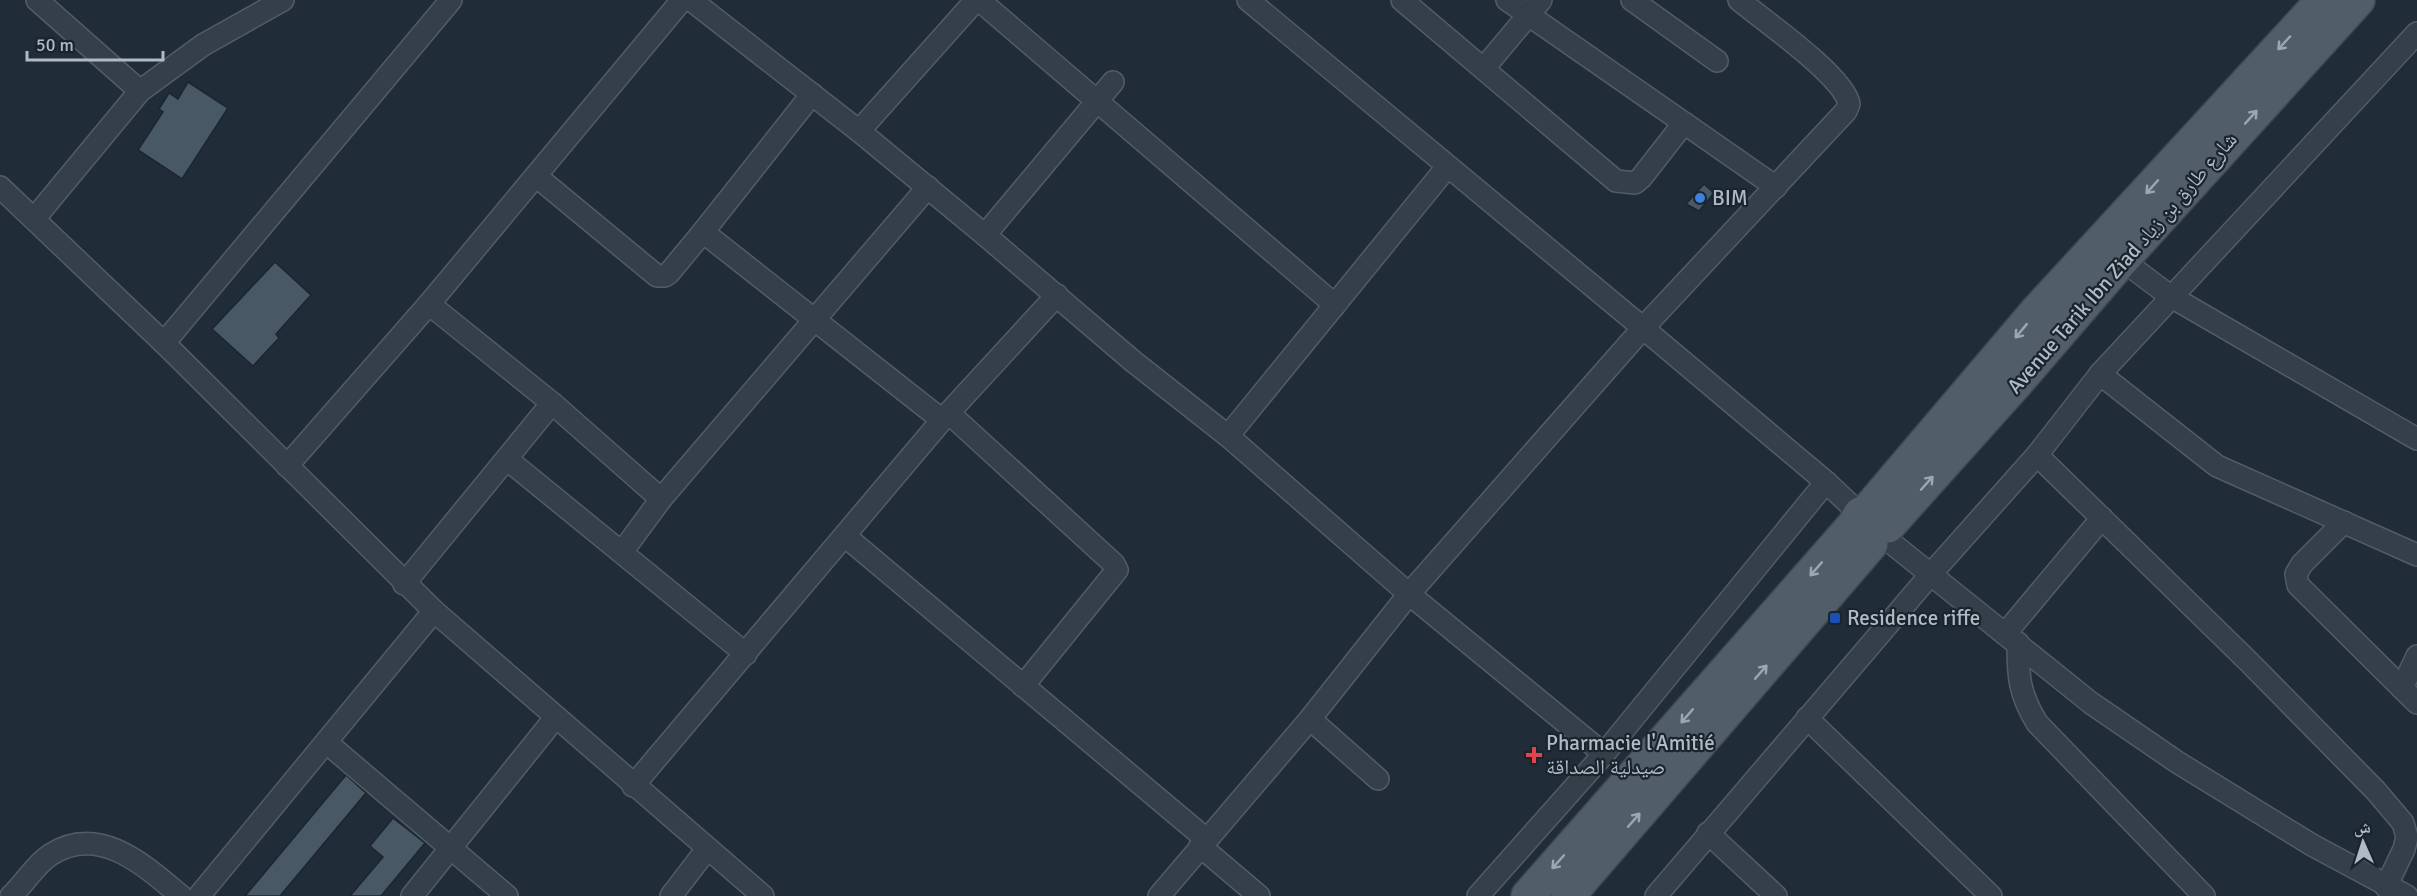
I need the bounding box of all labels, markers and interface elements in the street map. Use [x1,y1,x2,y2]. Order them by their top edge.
scale bar [27,24,164,62]
text: 50 m [36,34,74,56]
one-way arrow [2277,35,2291,50]
one-way arrow [2244,109,2259,124]
street label: Avenue Tarik Ibn Ziad شارع طارق بن زياد [2001,127,2243,399]
one-way arrow [2145,179,2159,194]
place label: BIM [1712,185,1748,211]
marker: BIM [1693,191,1707,205]
one-way arrow [2014,323,2027,339]
one-way arrow [1921,475,1934,491]
one-way arrow [1809,561,1823,576]
place label: Residence riffe [1847,605,1980,631]
marker: Residence riffe [1828,611,1842,625]
one-way arrow [1754,665,1768,680]
one-way arrow [1680,708,1694,723]
place label: Pharmacie l'Amitié صيدلية الصداقة [1546,730,1715,780]
marker: Pharmacie l'Amitié صيدلية الصداقة [1527,748,1541,762]
north arrow [2333,812,2393,872]
one-way arrow [1627,813,1641,828]
text: ش [2353,818,2371,838]
one-way arrow [1551,854,1565,869]

